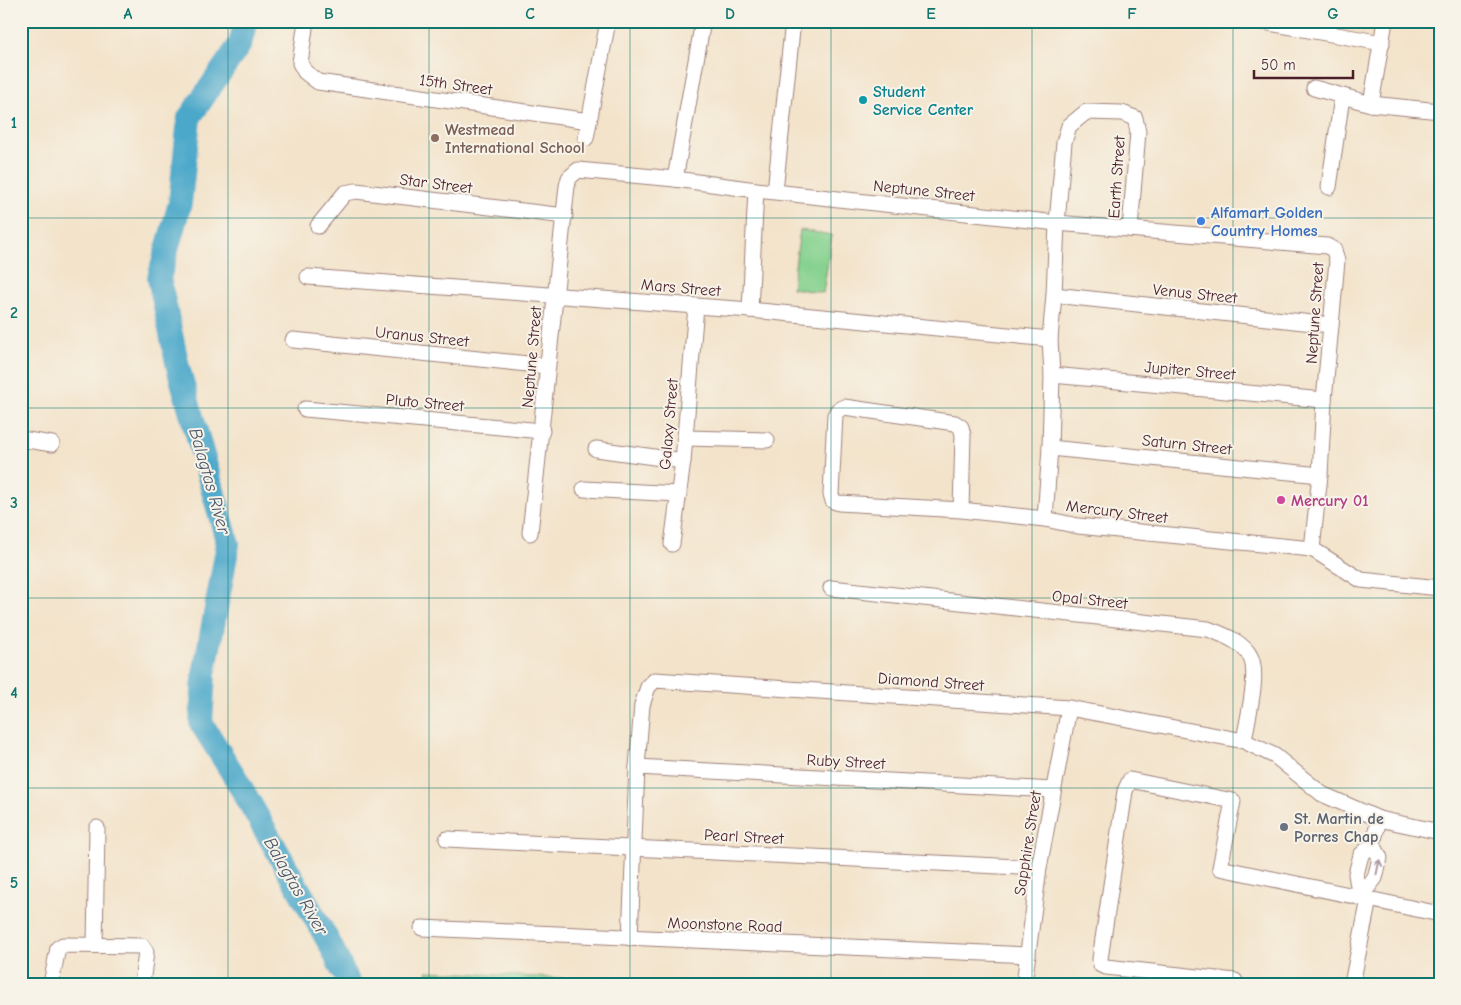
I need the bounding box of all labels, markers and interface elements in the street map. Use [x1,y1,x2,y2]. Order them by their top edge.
text: A [124,5,133,23]
text: B [324,5,334,23]
text: C [525,5,535,23]
text: D [725,5,735,23]
text: E [926,5,936,23]
text: F [1127,5,1137,23]
text: G [1327,5,1339,23]
scale bar [1254,48,1352,80]
text: 50 m [1261,56,1296,74]
street label: 15th Street [418,71,494,99]
place label: Student Service Center [873,83,974,119]
marker: Student Service Center [857,94,869,106]
text: 1 [11,114,17,132]
place label: Westmead International School [445,121,585,157]
marker: Westmead International School [429,132,441,144]
street label: Earth Street [1105,135,1129,219]
street label: Star Street [399,171,474,197]
street label: Neptune Street [872,177,976,205]
place label: Alfamart Golden Country Homes [1211,204,1323,240]
marker: Alfamart Golden Country Homes [1195,215,1207,227]
street label: Neptune Street [1302,261,1328,365]
street label: Mars Street [640,276,722,300]
street label: Venus Street [1152,281,1238,307]
text: 2 [10,304,18,322]
street label: Neptune Street [519,305,545,409]
street label: Uranus Street [374,323,470,351]
street label: Jupiter Street [1144,358,1237,384]
street label: Galaxy Street [656,377,682,471]
street label: Pluto Street [385,391,465,415]
water label: Balagtas River [184,426,235,538]
street label: Saturn Street [1141,431,1233,459]
place label: Mercury 01 [1291,492,1368,510]
text: 3 [10,494,18,512]
marker: Mercury 01 [1275,494,1287,506]
street label: Mercury Street [1065,497,1169,527]
street label: Opal Street [1051,587,1129,613]
street label: Diamond Street [877,669,985,695]
text: 4 [10,684,18,702]
street label: Ruby Street [806,751,886,773]
street label: Sapphire Street [1011,789,1045,897]
place label: St. Martin de Porres Chap [1294,810,1384,846]
marker: St. Martin de Porres Chap [1278,821,1290,833]
street label: Pearl Street [704,826,785,848]
water label: Balagtas River [259,834,332,940]
one-way arrow [1373,859,1383,875]
text: 5 [10,874,18,892]
street label: Moonstone Road [667,914,783,936]

